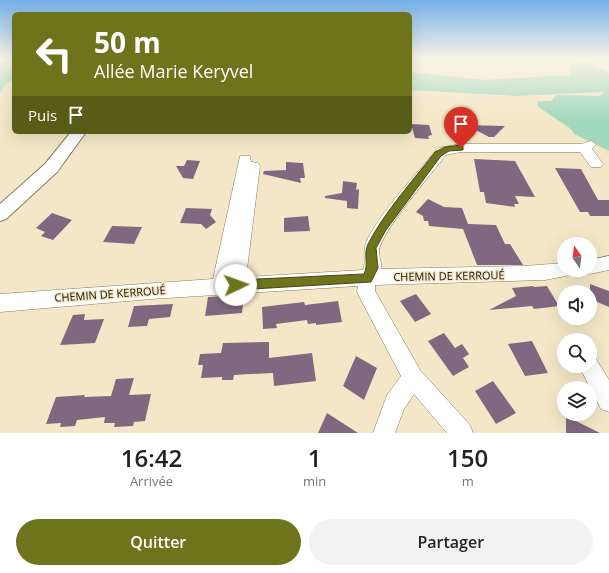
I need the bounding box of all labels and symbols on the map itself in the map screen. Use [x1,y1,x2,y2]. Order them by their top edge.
pin [444,107,478,148]
north arrow [557,237,597,277]
position arrow [215,264,257,306]
street label: CHEMIN DE KERROUÉ [393,267,505,284]
street label: CHEMIN DE KERROUÉ [54,282,166,305]

